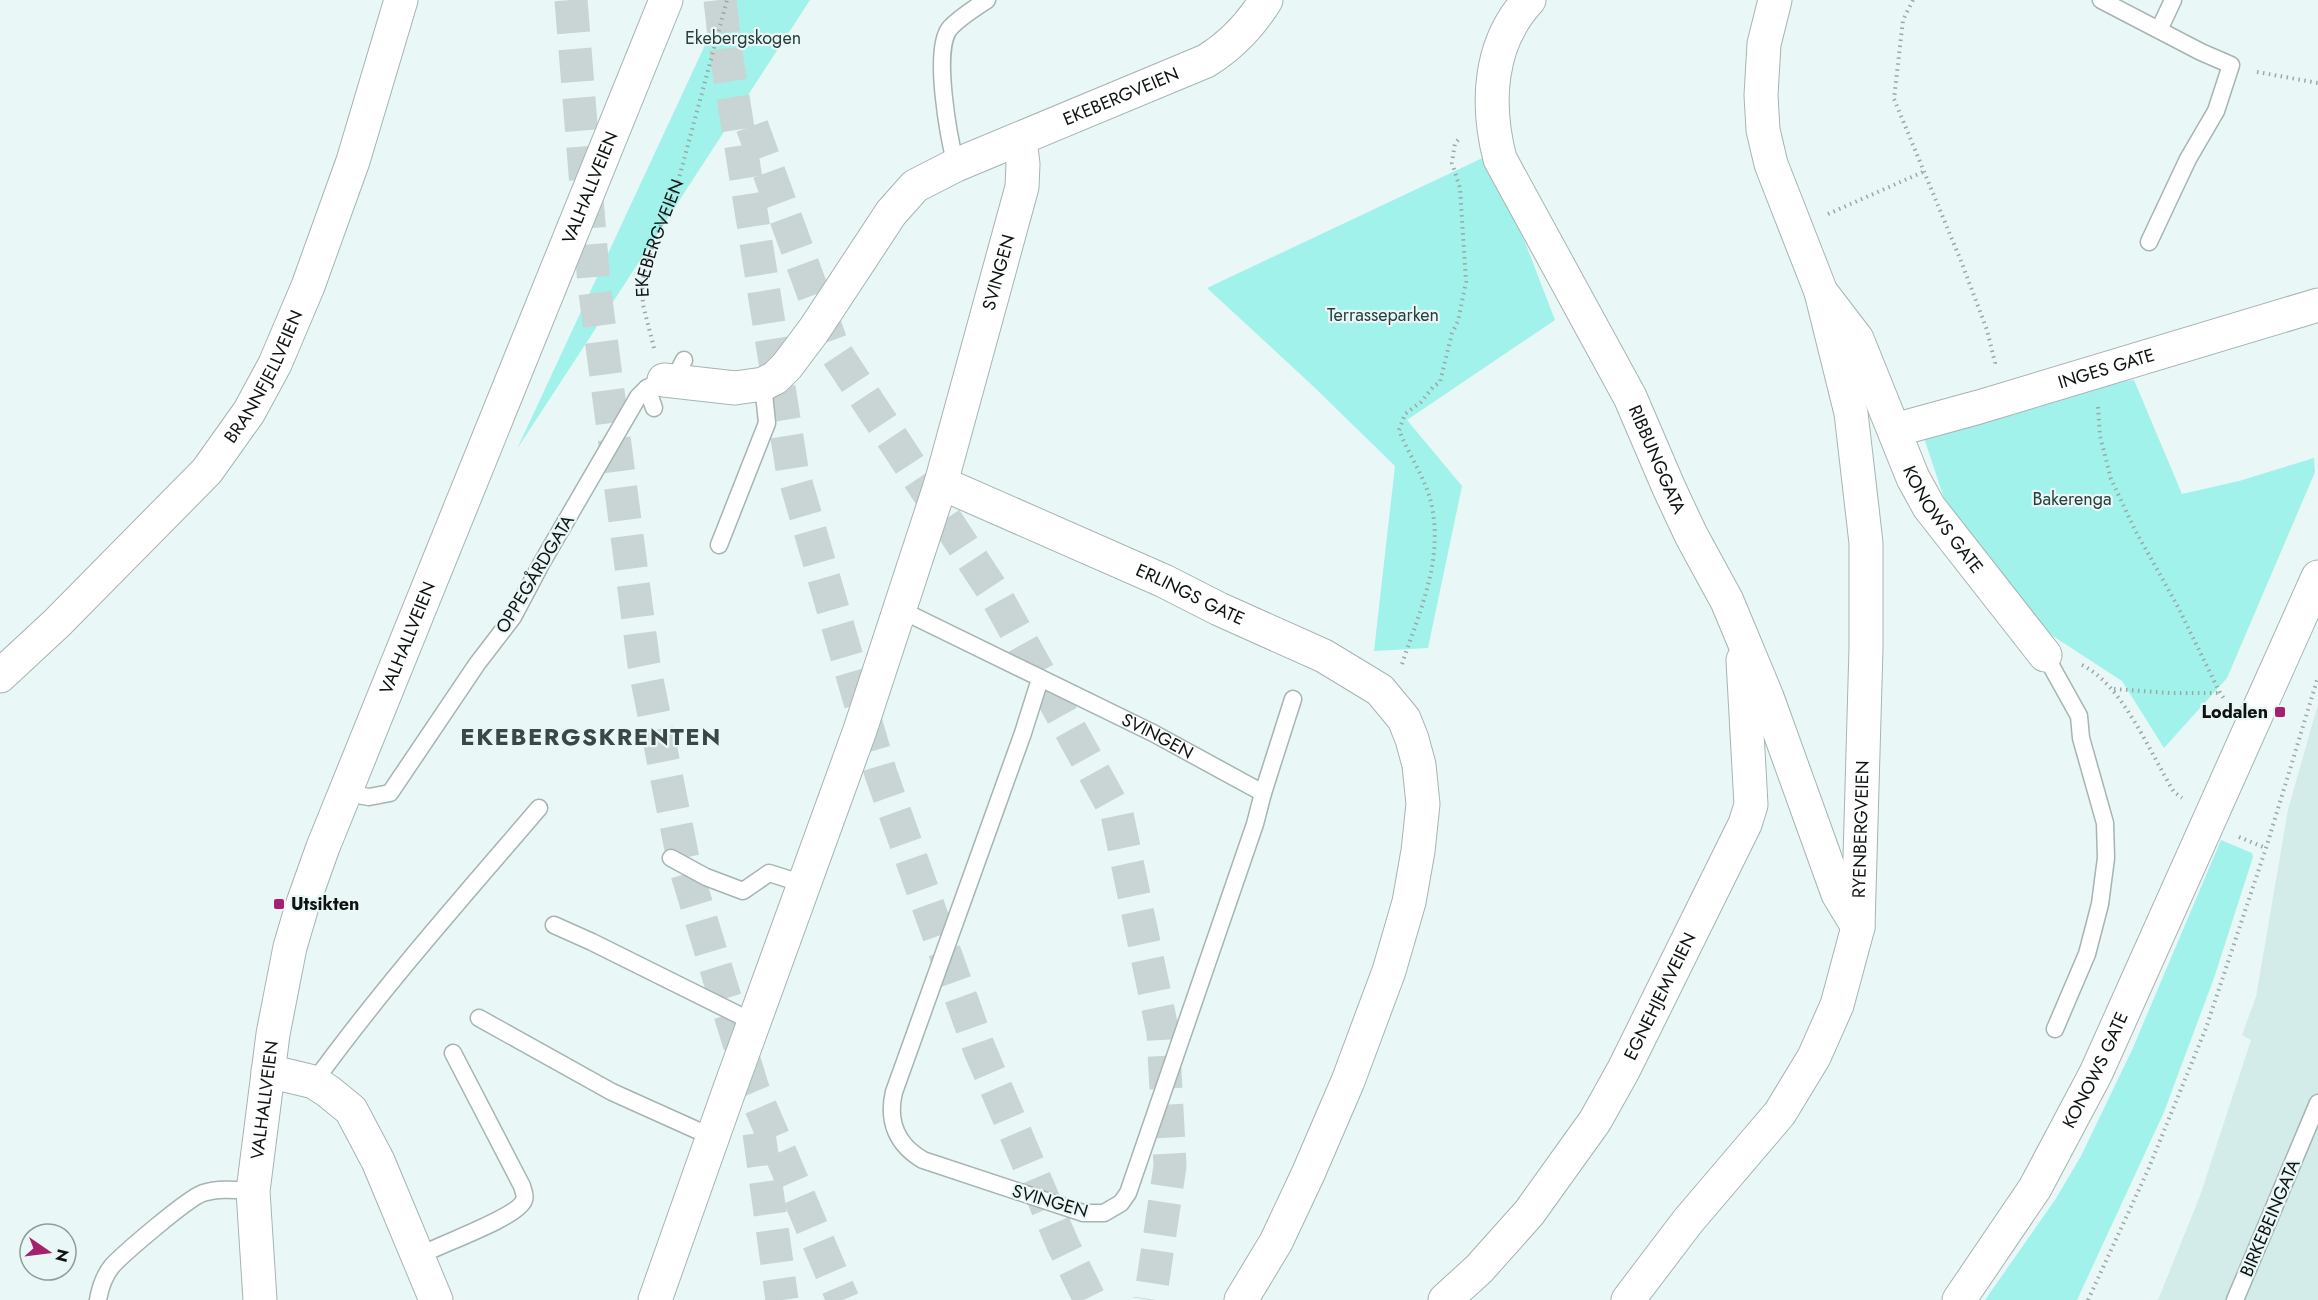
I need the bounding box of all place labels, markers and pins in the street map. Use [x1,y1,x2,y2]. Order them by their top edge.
place label: Lodalen [2202,699,2268,725]
marker: Lodalen [2273,705,2287,719]
place label: Utsikten [291,891,359,917]
marker: Utsikten [272,897,286,911]

